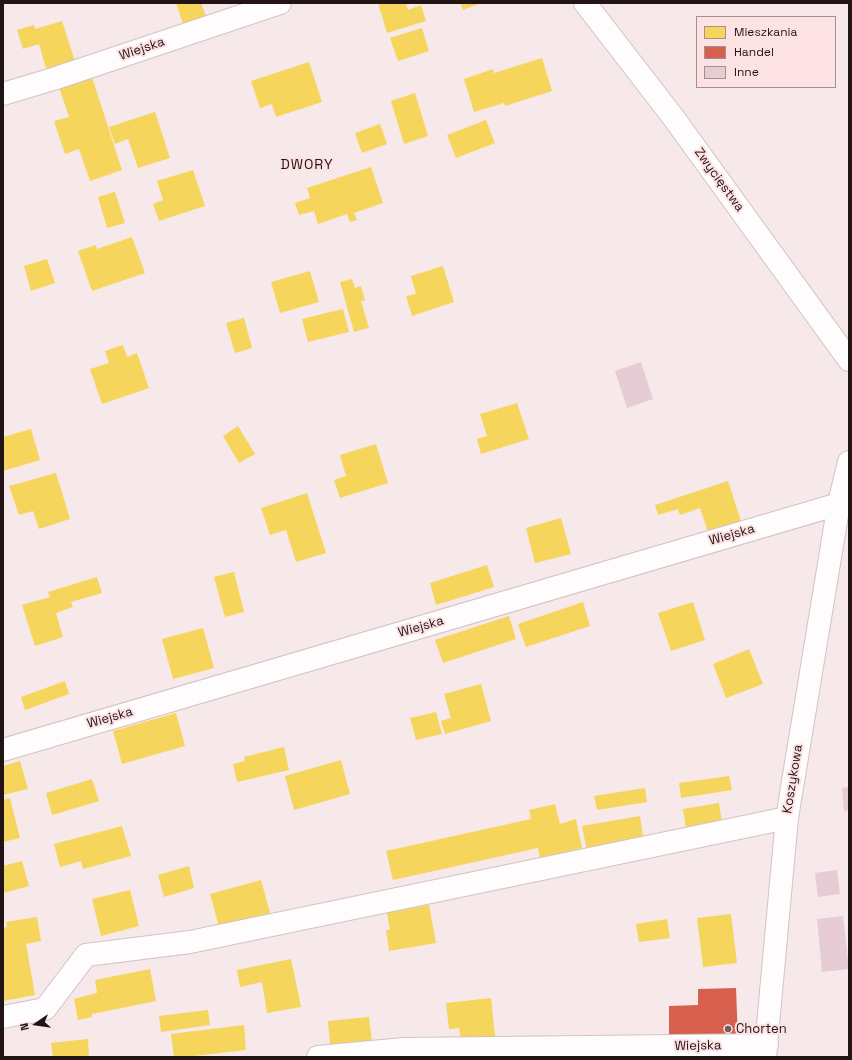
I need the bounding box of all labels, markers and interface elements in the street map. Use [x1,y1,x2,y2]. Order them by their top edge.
legend [696,16,836,88]
text: Mieszkania [734,24,797,40]
street label: Wiejska [117,34,167,64]
text: Handel [734,44,774,60]
text: Inne [734,64,759,80]
street label: Zwycięstwa [691,145,747,215]
district label: DWORY [281,157,333,173]
street label: Wiejska [707,521,757,549]
street label: Wiejska [396,613,446,641]
street label: Wiejska [85,704,135,732]
street label: Koszykowa [780,743,806,815]
north arrow [16,1004,56,1044]
place label: Chorten [736,1021,787,1037]
text: N [17,1022,32,1032]
marker: Chorten [723,1024,733,1034]
street label: Wiejska [675,1038,721,1054]

